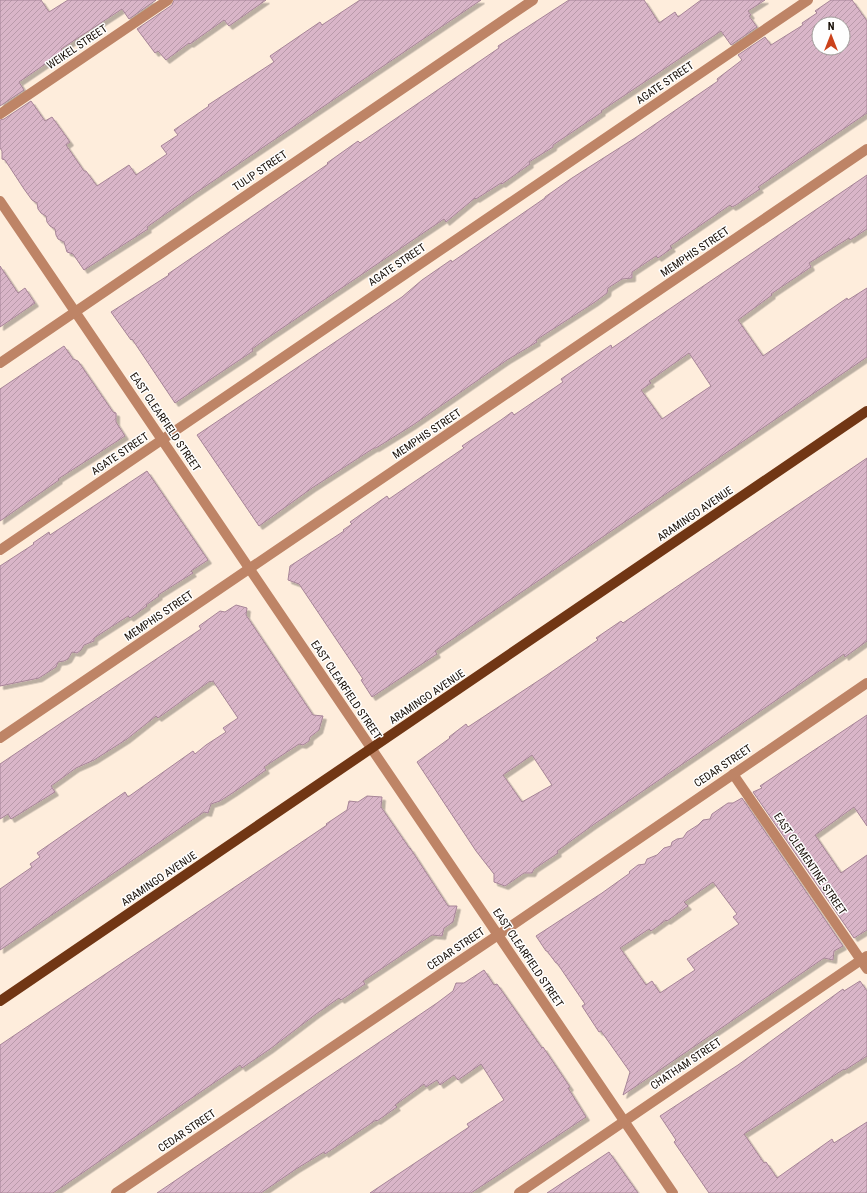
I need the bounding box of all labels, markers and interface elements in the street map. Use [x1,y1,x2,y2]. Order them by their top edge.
north arrow [811,16,851,56]
text: N [828,20,835,33]
street label: WEIKEL STREET [44,22,110,72]
street label: AGATE STREET [634,59,696,107]
street label: TULIP STREET [230,148,290,194]
street label: MEMPHIS STREET [658,224,732,280]
street label: AGATE STREET [366,241,428,289]
street label: EAST CLEARFIELD STREET [127,370,203,474]
street label: MEMPHIS STREET [390,406,464,462]
street label: AGATE STREET [89,430,151,478]
street label: ARAMINGO AVENUE [655,484,736,544]
street label: MEMPHIS STREET [122,588,196,644]
street label: EAST CLEARFIELD STREET [308,638,384,742]
street label: ARAMINGO AVENUE [387,667,468,727]
street label: CEDAR STREET [692,742,754,790]
street label: EAST CLEMENTINE STREET [771,811,849,918]
street label: ARAMINGO AVENUE [119,849,200,909]
street label: EAST CLEARFIELD STREET [490,906,566,1010]
street label: CEDAR STREET [425,925,487,973]
street label: CHATHAM STREET [648,1035,724,1093]
street label: CEDAR STREET [156,1107,218,1155]

